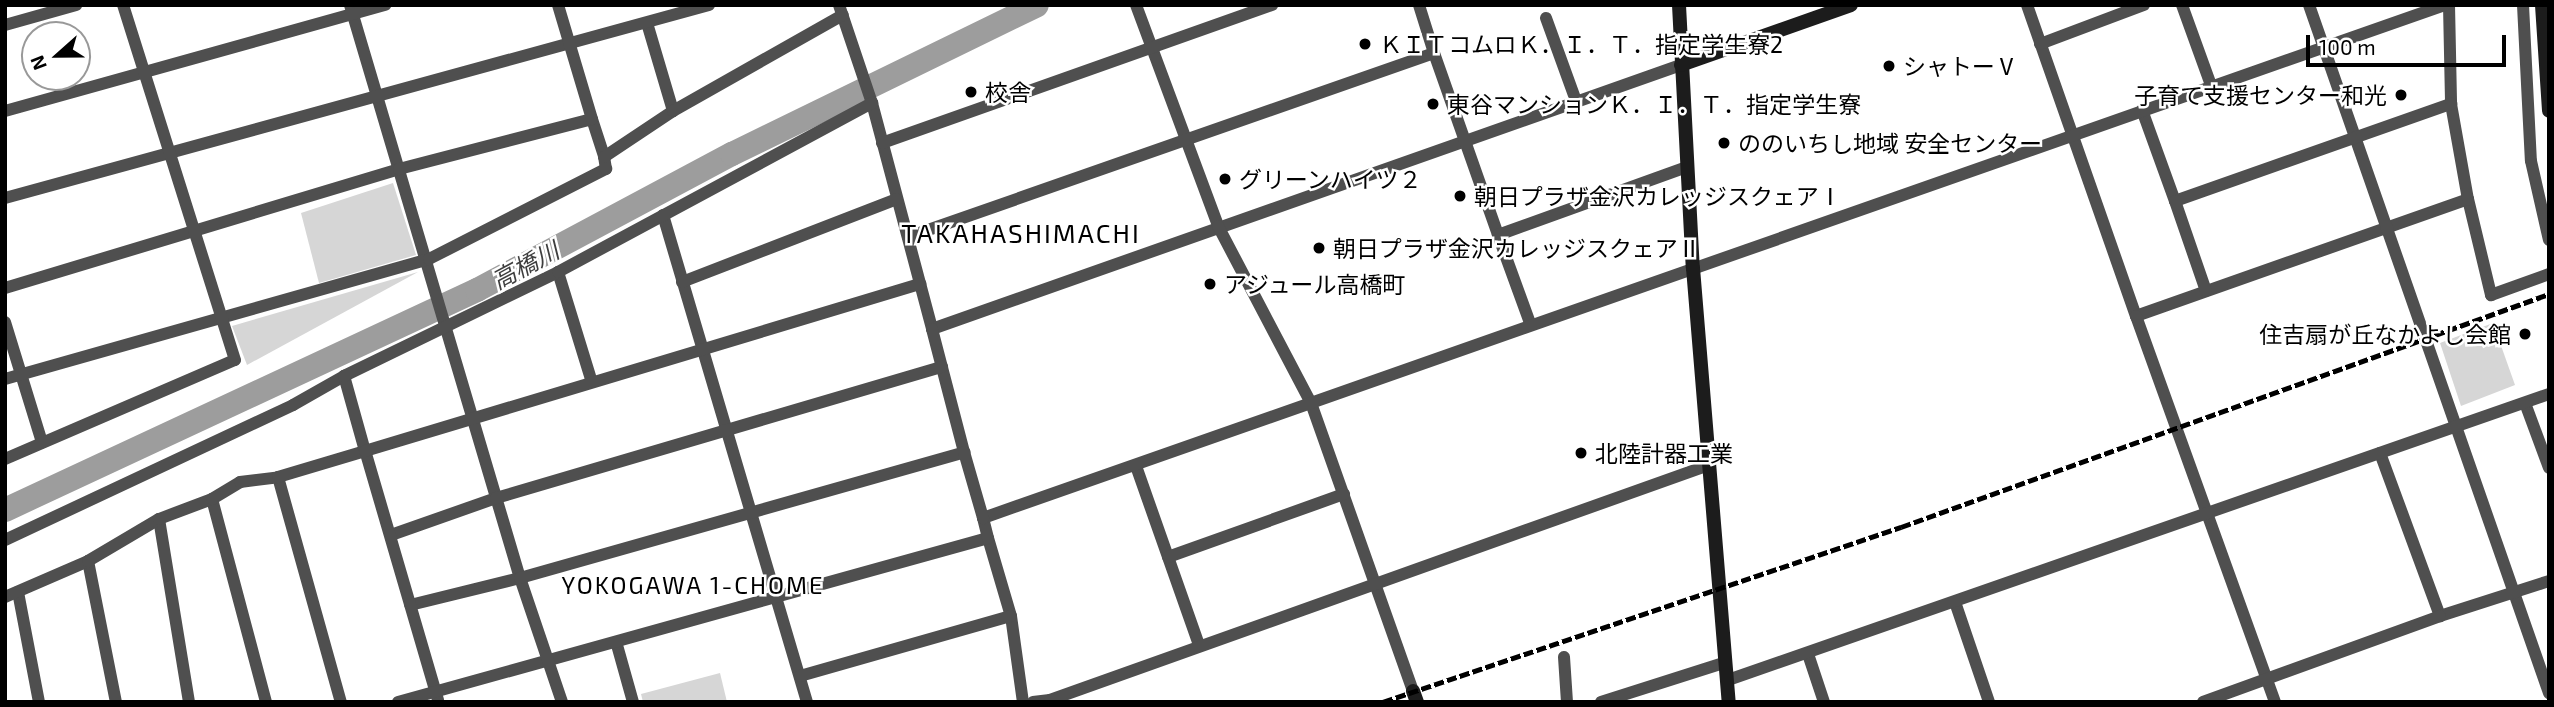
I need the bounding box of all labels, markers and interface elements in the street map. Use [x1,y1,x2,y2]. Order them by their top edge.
north arrow [21,21,91,91]
scale bar [2309,21,2508,65]
place label: ＫＩＴコムロＫ．Ｉ．Ｔ．指定学生寮2 [1379,30,1783,58]
text: 100 m [2319,34,2376,59]
marker: ＫＩＴコムロＫ．Ｉ．Ｔ．指定学生寮2 [1357,36,1373,52]
text: N [25,52,51,74]
place label: シャトーⅤ [1903,52,2018,80]
marker: シャトーⅤ [1881,58,1897,74]
place label: 校舎 [985,78,1031,106]
place label: 子育て支援センター和光 [2134,81,2387,109]
marker: 校舎 [963,84,979,100]
marker: 子育て支援センター和光 [2393,87,2409,103]
place label: 東谷マンションＫ．Ｉ．Ｔ．指定学生寮 [1447,90,1861,118]
marker: 東谷マンションＫ．Ｉ．Ｔ．指定学生寮 [1425,96,1441,112]
place label: ののいちし地域 安全センター [1738,129,2042,157]
marker: ののいちし地域 安全センター [1716,135,1732,151]
place label: グリーンハイツ２ [1239,165,1423,193]
marker: グリーンハイツ２ [1217,171,1233,187]
place label: 朝日プラザ金沢カレッジスクェアⅠ [1474,182,1842,210]
marker: 朝日プラザ金沢カレッジスクェアⅠ [1452,188,1468,204]
district label: TAKAHASHIMACHI [903,217,1139,249]
place label: 朝日プラザ金沢カレッジスクェアⅡ [1333,234,1701,262]
water label: 高橋川 [486,235,564,295]
marker: 朝日プラザ金沢カレッジスクェアⅡ [1311,240,1327,256]
place label: アジュール高橋町 [1224,270,1408,298]
marker: アジュール高橋町 [1202,276,1218,292]
place label: 住吉扇が丘なかよし会館 [2258,320,2511,348]
marker: 住吉扇が丘なかよし会館 [2517,326,2533,342]
place label: 北陸計器工業 [1595,439,1733,467]
marker: 北陸計器工業 [1573,445,1589,461]
district label: YOKOGAWA 1-CHOME [563,571,823,599]

